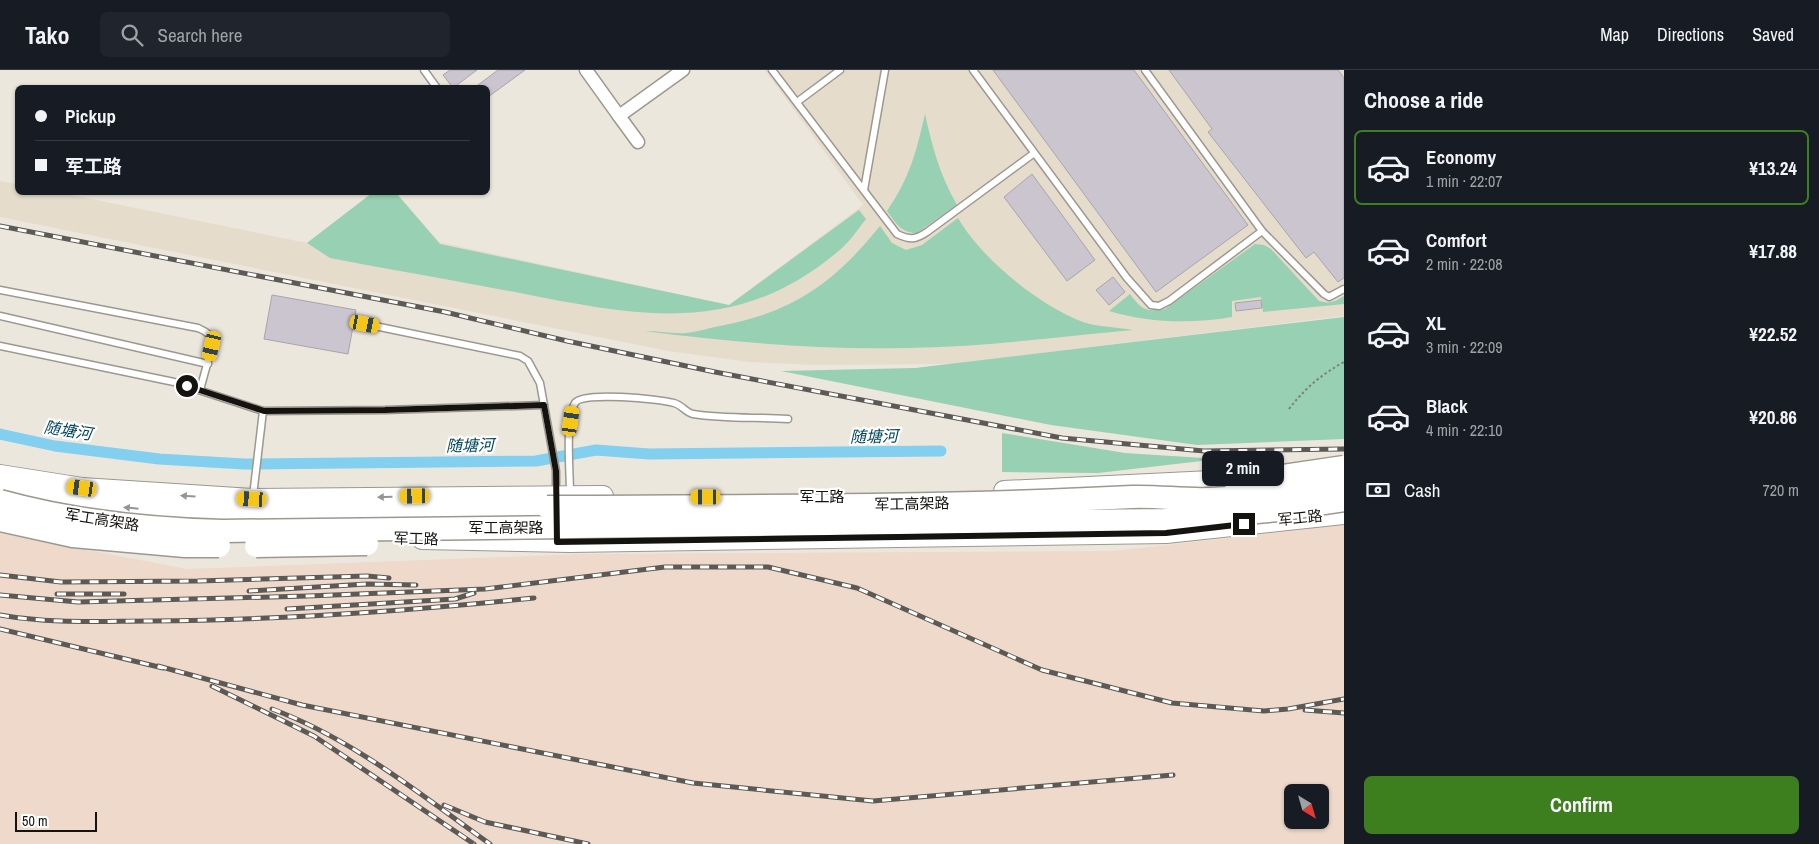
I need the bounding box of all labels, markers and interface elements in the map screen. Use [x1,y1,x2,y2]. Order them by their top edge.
search box [100,12,450,57]
text: Tako [25,19,70,51]
icon: search [118,21,146,49]
text: Search here [158,22,242,48]
text: Map [1600,22,1629,47]
text: Directions [1657,22,1724,47]
text: Saved [1752,22,1794,47]
text: Choose a ride [1364,85,1483,115]
text: Pickup [65,103,116,129]
text: Economy [1426,144,1496,170]
icon: car [1366,145,1411,190]
text: 军工路 [65,153,122,179]
text: ¥13.24 [1749,155,1797,181]
text: 1 min · 22:07 [1426,170,1503,192]
text: Comfort [1426,227,1487,253]
icon: car [1366,228,1411,273]
text: ¥17.88 [1749,238,1797,264]
text: 2 min · 22:08 [1426,253,1503,275]
text: XL [1426,310,1446,336]
icon: car [1366,311,1411,356]
car [348,314,381,334]
text: ¥22.52 [1749,321,1797,347]
car [201,330,222,362]
text: 3 min · 22:09 [1426,336,1503,358]
route start [176,375,198,397]
text: Black [1426,393,1468,419]
icon: car [1366,394,1411,439]
text: ¥20.86 [1749,404,1797,430]
car [561,405,580,437]
water label: 随塘河 [43,415,96,445]
text: 4 min · 22:10 [1426,419,1503,441]
water label: 随塘河 [850,425,901,447]
water label: 随塘河 [446,434,497,456]
callout: 2 min [1203,452,1285,486]
text: 2 min [1226,457,1260,479]
icon: cash [1364,476,1392,504]
text: Cash [1404,477,1440,503]
car [66,478,97,498]
text: 720 m [1763,479,1799,501]
street label: 军工路 [799,486,845,507]
car [399,488,430,504]
car [691,490,721,505]
one-way arrow [180,491,196,499]
car [236,491,267,507]
street label: 军工高架路 [874,492,950,515]
one-way arrow [377,493,393,501]
street label: 军工高架路 [63,503,141,536]
one-way arrow [123,504,139,512]
street label: 军工路 [1276,505,1323,530]
route end [1233,513,1255,535]
street label: 军工高架路 [468,517,544,538]
street label: 军工路 [393,528,439,549]
button: Confirm [1364,776,1799,834]
north arrow [1284,784,1329,829]
map controls [1284,784,1329,829]
scale bar [15,809,98,832]
text: 50 m [22,812,48,830]

